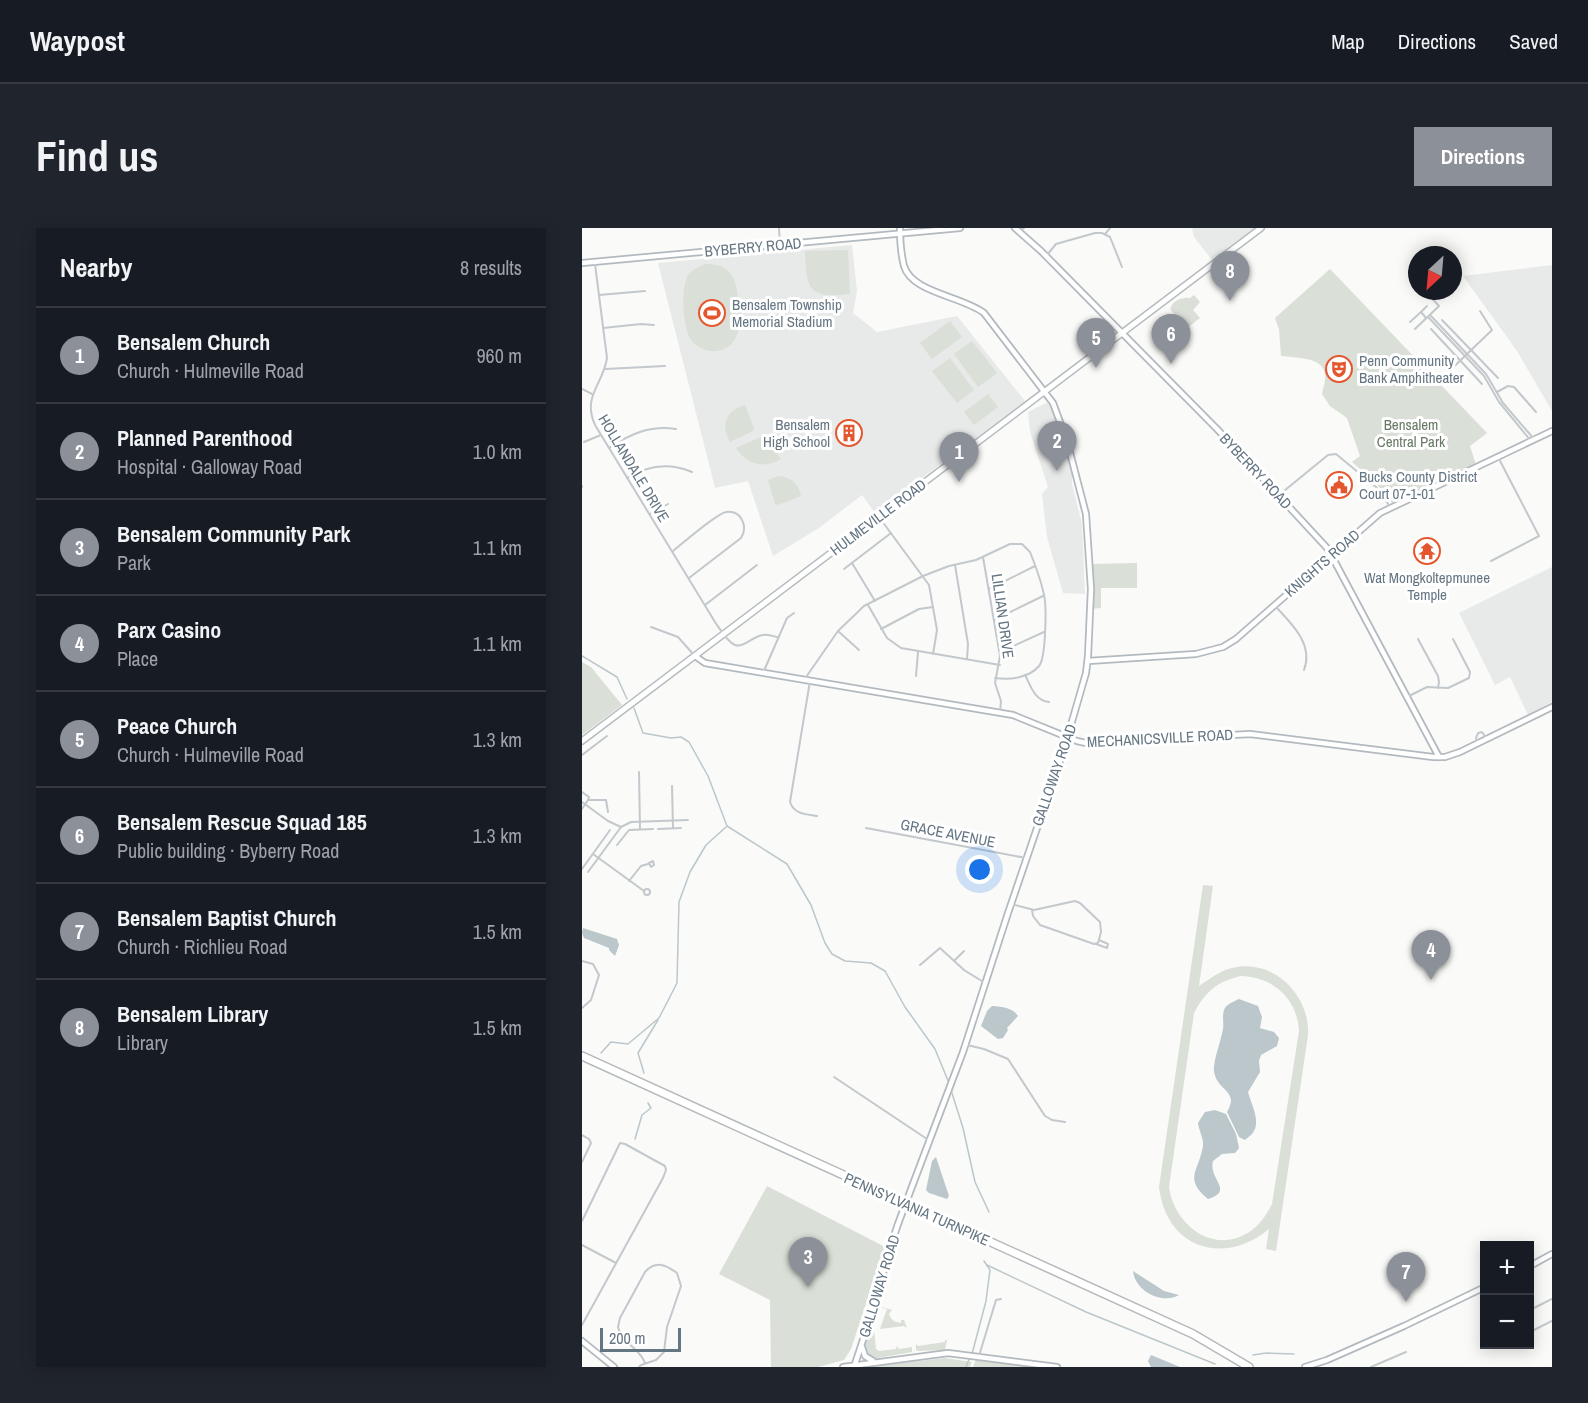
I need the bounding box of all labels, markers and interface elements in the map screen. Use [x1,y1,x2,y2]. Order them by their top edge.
text: Waypost [30,22,125,60]
text: Map [1331,27,1365,56]
text: Directions [1398,27,1476,56]
text: Saved [1509,27,1558,56]
button: Directions [1414,127,1552,186]
text: Find us [36,128,158,184]
street label: BYBERRY ROAD [704,232,803,262]
north arrow [1408,246,1462,300]
text: Nearby [60,250,132,285]
pin: 8 [1210,251,1250,301]
text: 8 results [460,254,522,281]
place label: Bensalem Township Memorial Stadium [732,294,842,332]
sports icon: Bensalem Township Memorial Stadium [697,298,727,328]
pin: 6 [1152,314,1190,364]
pin: 5 [1076,318,1116,368]
text: Bensalem Church [117,327,270,357]
text: 1 [75,342,84,369]
text: 960 m [476,342,522,369]
place label: Penn Community Bank Amphitheater [1359,350,1464,388]
theatre icon: Penn Community Bank Amphitheater [1324,354,1354,384]
text: Church · Hulmeville Road [117,357,304,384]
street label: HOLLANDALE DRIVE [593,410,675,526]
place label: Bensalem High School [763,414,830,452]
park label: Bensalem Central Park [1377,414,1446,452]
building icon: Bensalem High School [834,418,864,448]
pin: 2 [1038,422,1076,471]
text: Planned Parenthood [117,423,292,453]
street label: BYBERRY ROAD [1215,428,1297,514]
pin: 1 [940,432,979,482]
text: 2 [75,438,84,465]
text: 1.0 km [473,438,522,465]
text: Hospital · Galloway Road [117,453,302,480]
place label: Bucks County District Court 07-1-01 [1359,466,1478,504]
public building icon: Bucks County District Court 07-1-01 [1324,470,1354,500]
street label: HULMEVILLE ROAD [826,474,931,560]
text: Bensalem Community Park [117,519,351,549]
street label: KNIGHTS ROAD [1280,524,1364,602]
text: 3 [75,534,84,561]
text: 1.1 km [473,534,522,561]
temple icon: Wat Mongkoltepmunee Temple [1412,536,1442,566]
text: Park [117,549,151,576]
place label: Wat Mongkoltepmunee Temple [1364,567,1490,605]
street label: LILLIAN DRIVE [987,572,1019,660]
text: Parx Casino [117,615,221,645]
text: 4 [75,630,84,657]
text: 1.1 km [473,630,522,657]
text: Place [117,645,158,672]
text: Peace Church [117,711,237,741]
street label: GALLOWAY ROAD [1027,721,1081,829]
street label: MECHANICSVILLE ROAD [1086,724,1234,752]
text: 5 [75,726,84,753]
text: 1.3 km [473,726,522,753]
text: Church · Hulmeville Road [117,741,304,768]
text: Bensalem Rescue Squad 185 [117,807,367,837]
street label: GRACE AVENUE [899,814,997,852]
text: 6 [75,822,84,849]
text: 1.3 km [473,822,522,849]
text: Public building · Byberry Road [117,837,339,864]
your location [965,855,994,884]
text: Bensalem Baptist Church [117,903,337,933]
text: 7 [75,918,84,945]
text: 1.5 km [473,918,522,945]
pin: 4 [1412,930,1450,980]
text: Church · Richlieu Road [117,933,287,960]
text: Bensalem Library [117,999,268,1029]
text: 8 [75,1014,84,1041]
text: 1.5 km [473,1014,522,1041]
text: Library [117,1029,168,1056]
street label: PENNSYLVANIA TURNPIKE [841,1167,993,1251]
street label: GALLOWAY ROAD [853,1232,905,1340]
pin: 3 [788,1238,828,1287]
map controls [1480,1241,1534,1349]
button: + [1480,1241,1534,1295]
pin: 7 [1386,1252,1426,1302]
button: − [1480,1295,1534,1349]
scale bar [600,1325,681,1352]
text: 200 m [609,1327,645,1349]

